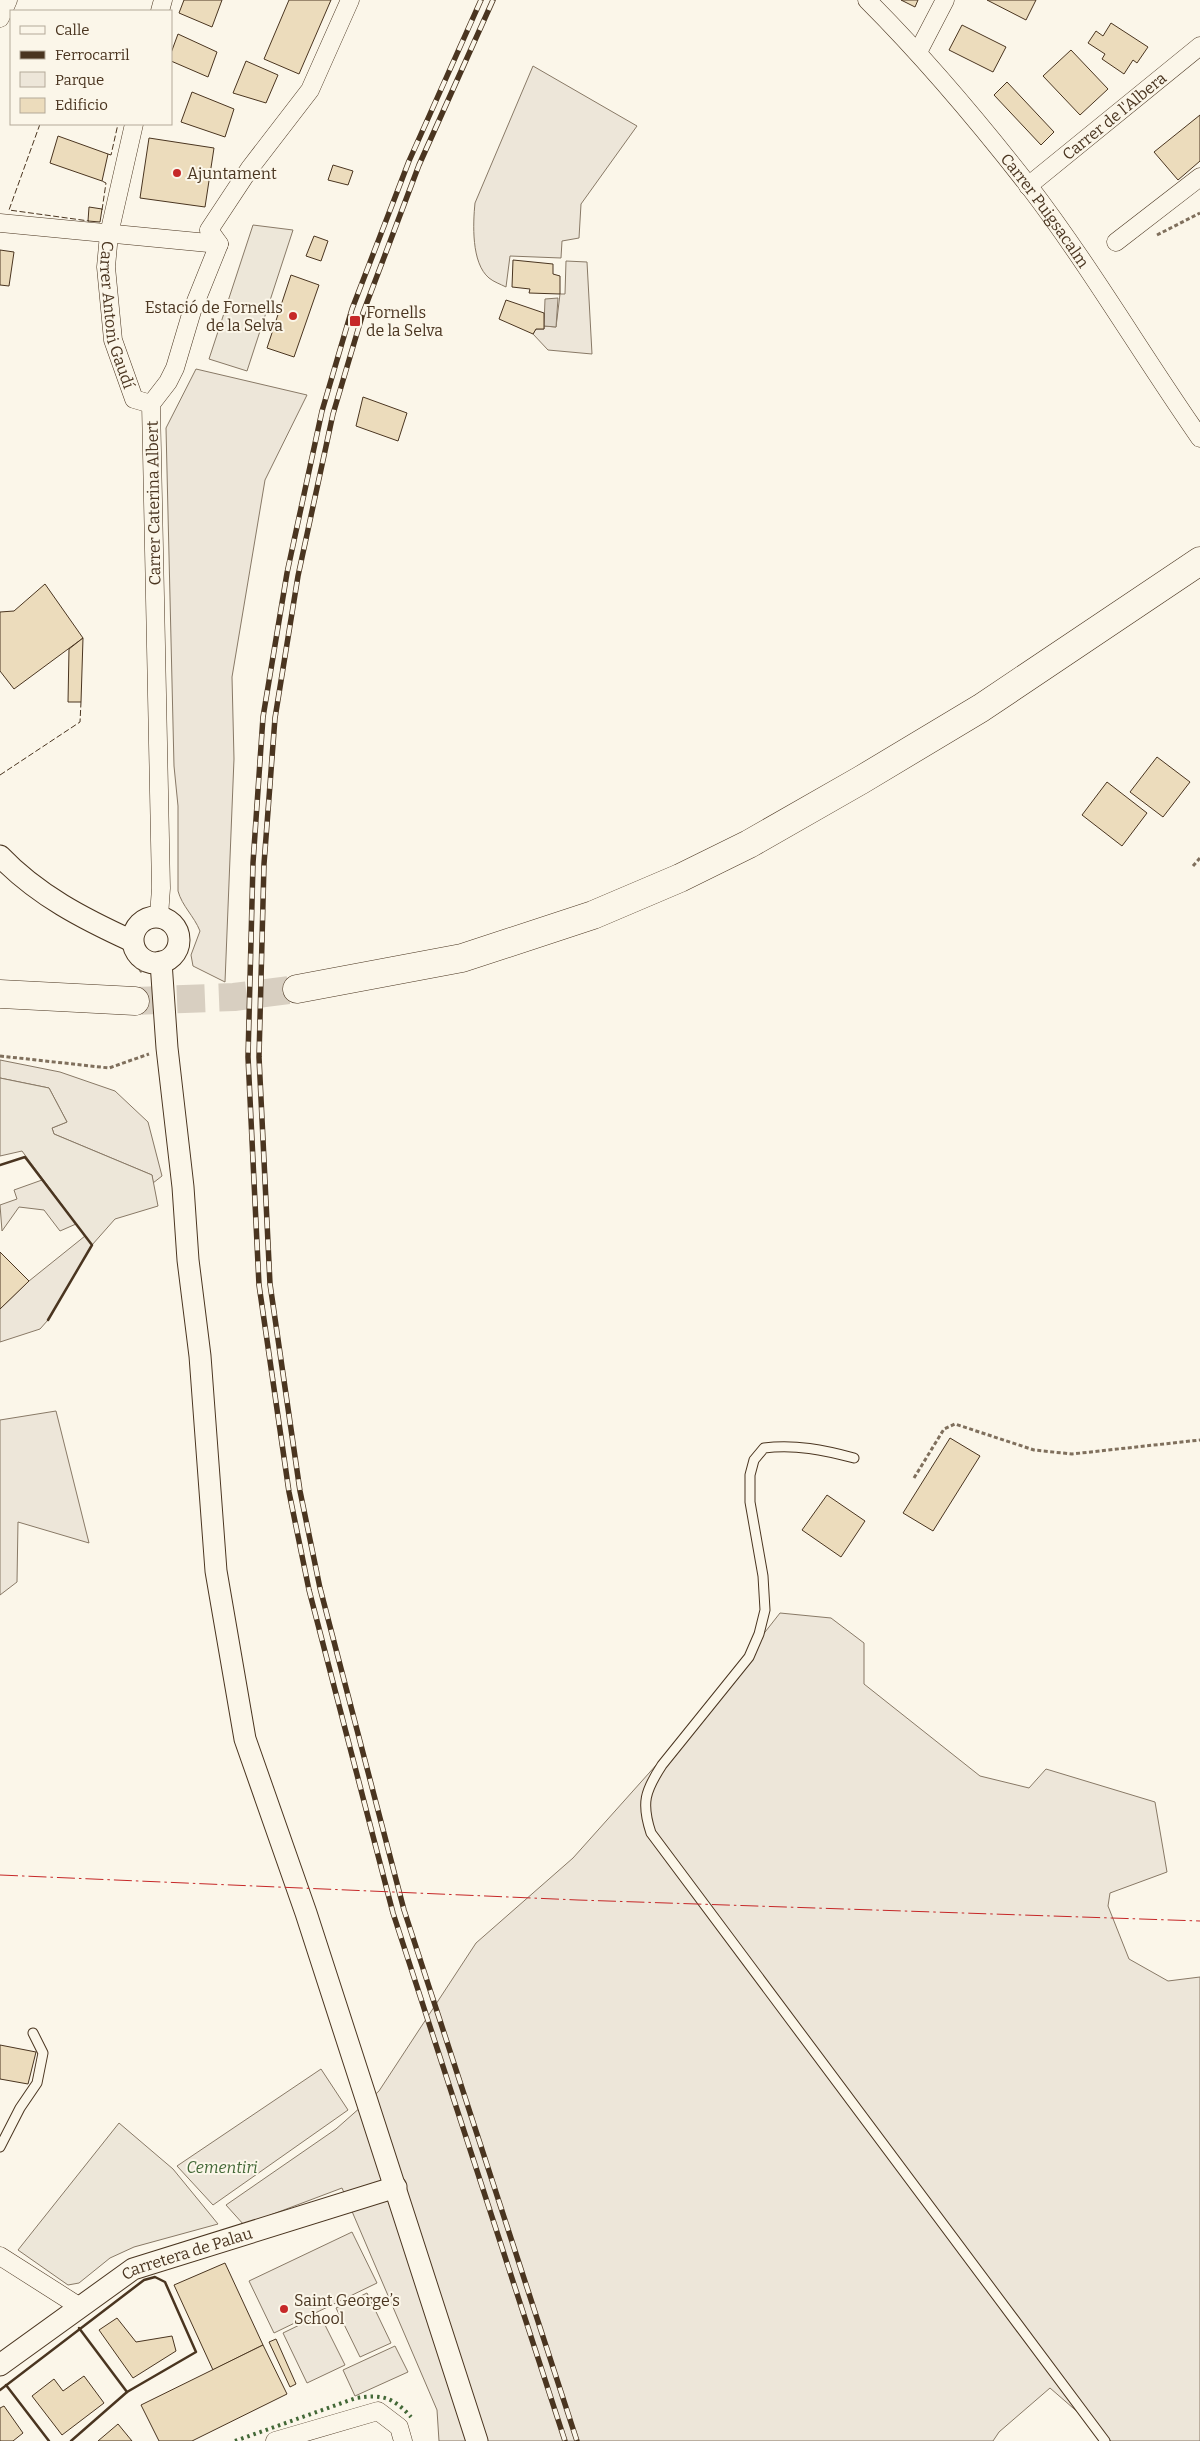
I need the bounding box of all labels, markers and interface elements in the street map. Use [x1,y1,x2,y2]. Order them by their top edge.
legend [10,10,172,125]
text: Calle [55,21,89,39]
text: Ferrocarril [55,46,130,64]
street label: Carrer de l'Albera [1059,68,1170,164]
text: Parque [55,71,104,89]
text: Edificio [55,96,108,114]
street label: Carrer Puigsacalm [997,150,1093,271]
place label: Ajuntament [187,164,277,183]
marker: Ajuntament [171,167,183,179]
street label: Carrer Antoni Gaudí [96,240,139,391]
place label: Estació de Fornells de la Selva [145,298,283,335]
place label: Fornells de la Selva [366,303,443,340]
marker: Estació de Fornells de la Selva [287,310,299,322]
marker: Fornells de la Selva [348,314,362,328]
street label: Carrer Caterina Albert [143,420,164,586]
park label: Cementiri [186,2158,258,2177]
street label: Carretera de Palau [118,2223,255,2284]
place label: Saint George’s School [294,2291,400,2328]
marker: Saint George’s School [278,2303,290,2315]

